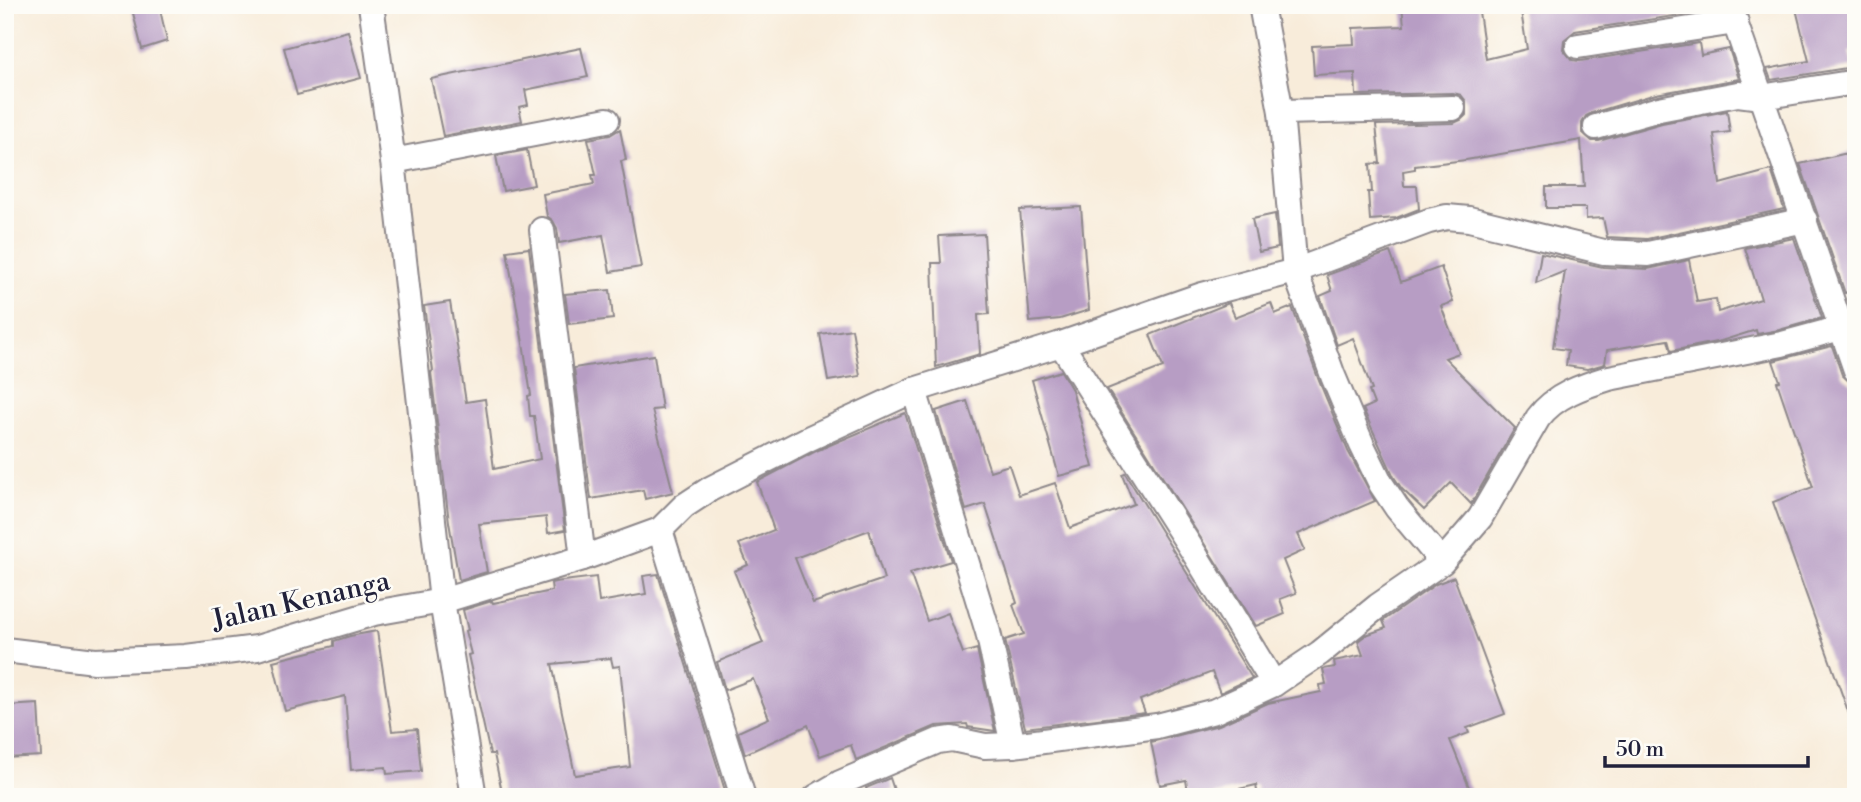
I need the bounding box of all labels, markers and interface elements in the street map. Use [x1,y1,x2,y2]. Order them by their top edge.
street label: Jalan Kenanga [208,563,394,639]
scale bar [1605,725,1808,769]
text: 50 m [1616,737,1664,763]

